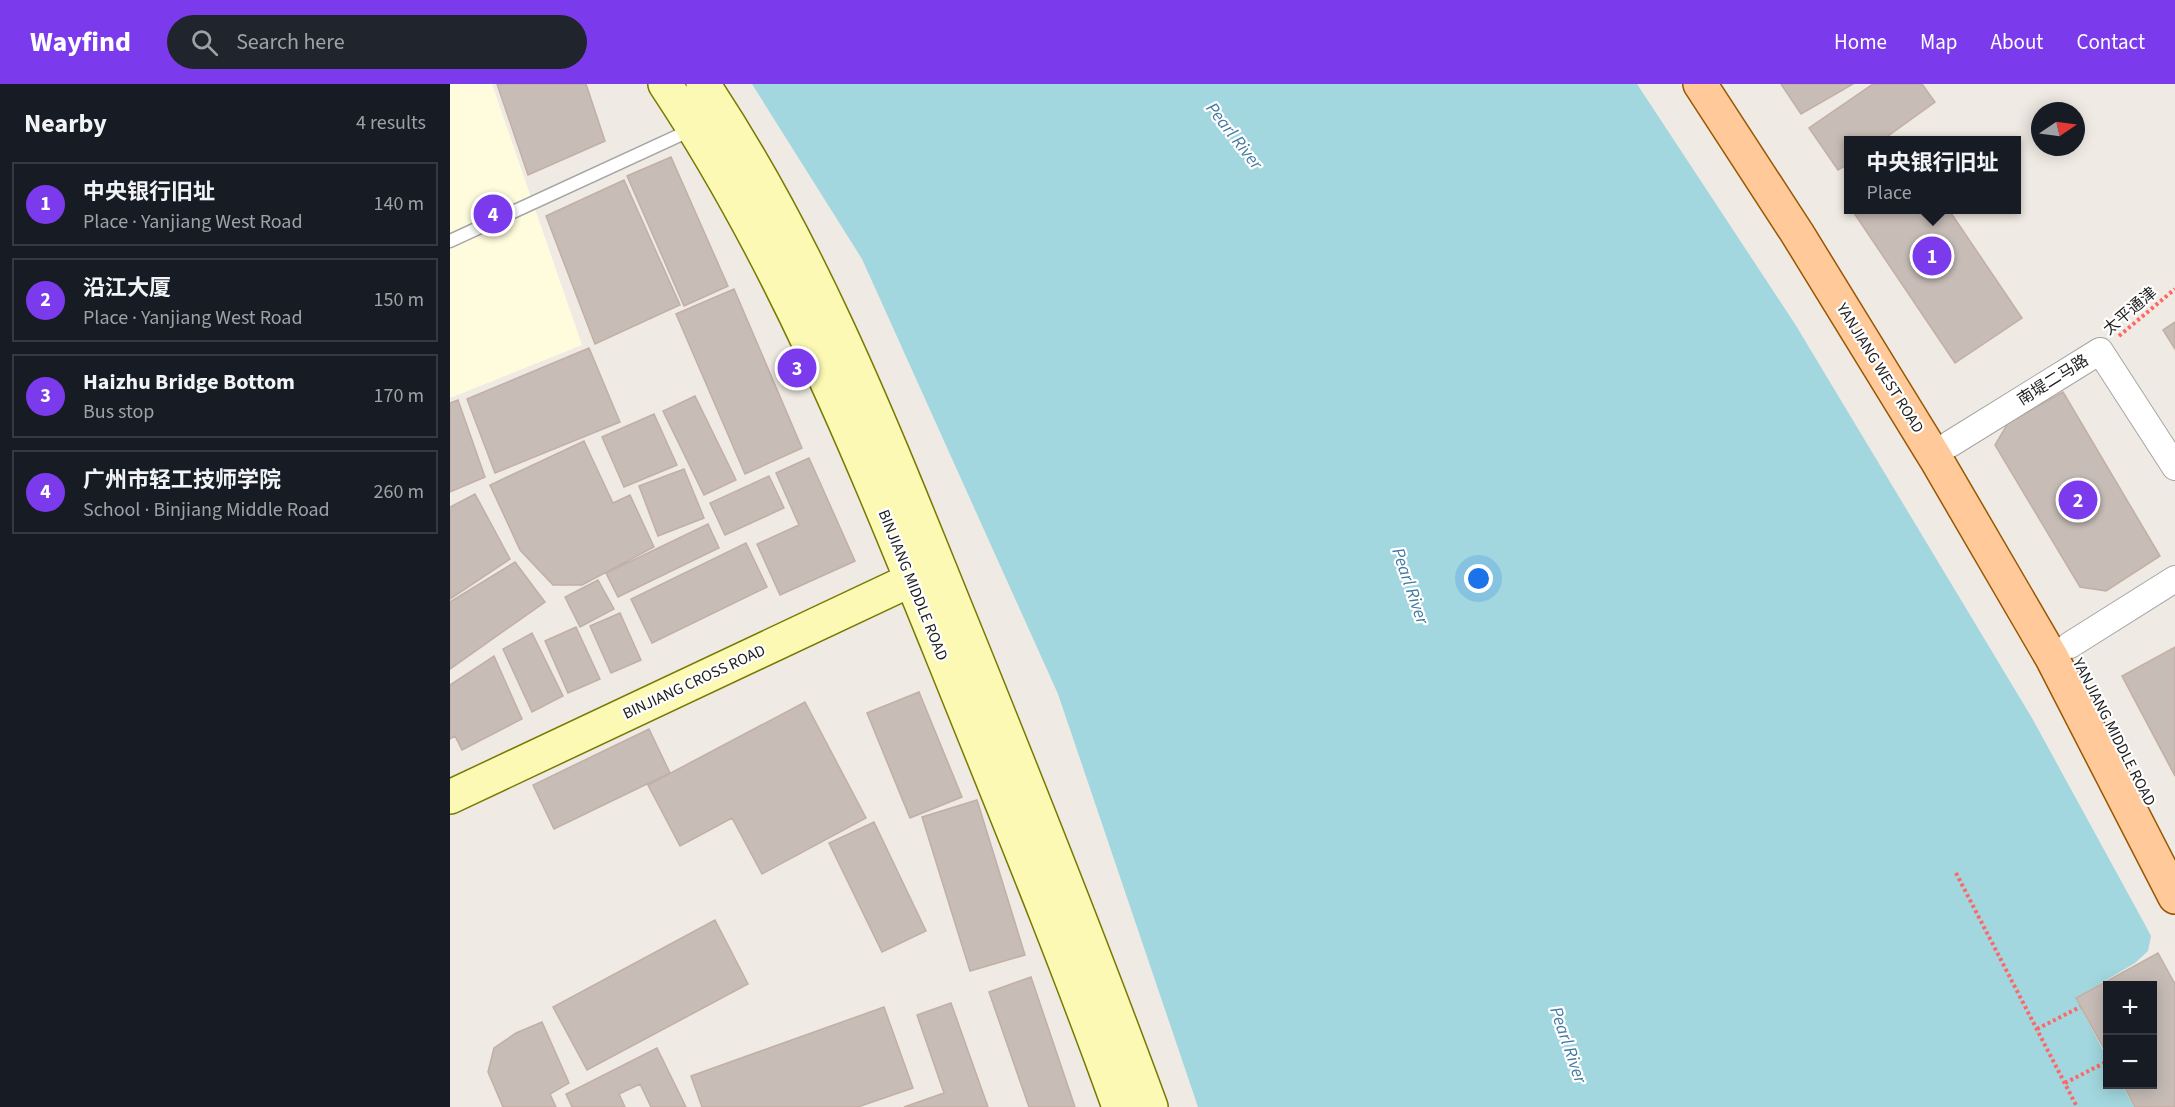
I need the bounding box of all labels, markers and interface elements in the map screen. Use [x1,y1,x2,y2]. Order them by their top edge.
search box [167,15,587,69]
text: Wayfind [30,22,131,62]
icon: search [188,26,221,59]
text: Search here [236,26,345,58]
text: Home [1834,27,1887,57]
text: Map [1920,27,1958,57]
text: About [1991,27,2043,57]
text: Contact [2076,27,2145,57]
water label: Pearl River [1200,97,1269,176]
north arrow [2031,102,2085,156]
text: Nearby [24,105,107,142]
text: 4 results [356,109,426,137]
popup [1844,136,2021,214]
text: 中央银行旧址 [1866,147,1999,179]
text: 中央银行旧址 [83,176,215,208]
text: Place [1866,179,1912,207]
text: 1 [40,190,51,218]
text: 140 m [374,190,424,218]
pin: 4 [474,192,513,236]
text: Place · Yanjiang West Road [83,208,303,236]
pin: 1 [1912,234,1952,279]
text: 沿江大厦 [83,272,171,304]
street label: 太平通津 [2098,282,2162,340]
text: 2 [40,286,51,314]
text: 150 m [374,286,424,314]
street label: YANJIANG WEST ROAD [1831,298,1929,437]
text: Place · Yanjiang West Road [83,304,303,332]
pin: 3 [778,346,816,390]
street label: 南堤二马路 [2013,349,2093,411]
text: Haizhu Bridge Bottom [83,366,295,398]
text: 3 [40,382,51,410]
text: 170 m [374,382,424,410]
text: Bus stop [83,398,154,426]
text: 广州市轻工技师学院 [83,464,281,496]
text: 4 [40,478,51,506]
text: 260 m [374,478,424,506]
pin: 2 [2058,478,2098,522]
text: School · Binjiang Middle Road [83,496,330,524]
street label: BINJIANG MIDDLE ROAD [873,506,953,664]
water label: Pearl River [1385,545,1435,628]
your location [1464,564,1493,593]
street label: BINJIANG CROSS ROAD [619,639,769,725]
street label: YANJIANG MIDDLE ROAD [2067,653,2161,810]
map controls [2103,981,2157,1089]
button: + [2103,981,2157,1035]
water label: Pearl River [1543,1004,1593,1087]
button: − [2103,1035,2157,1089]

